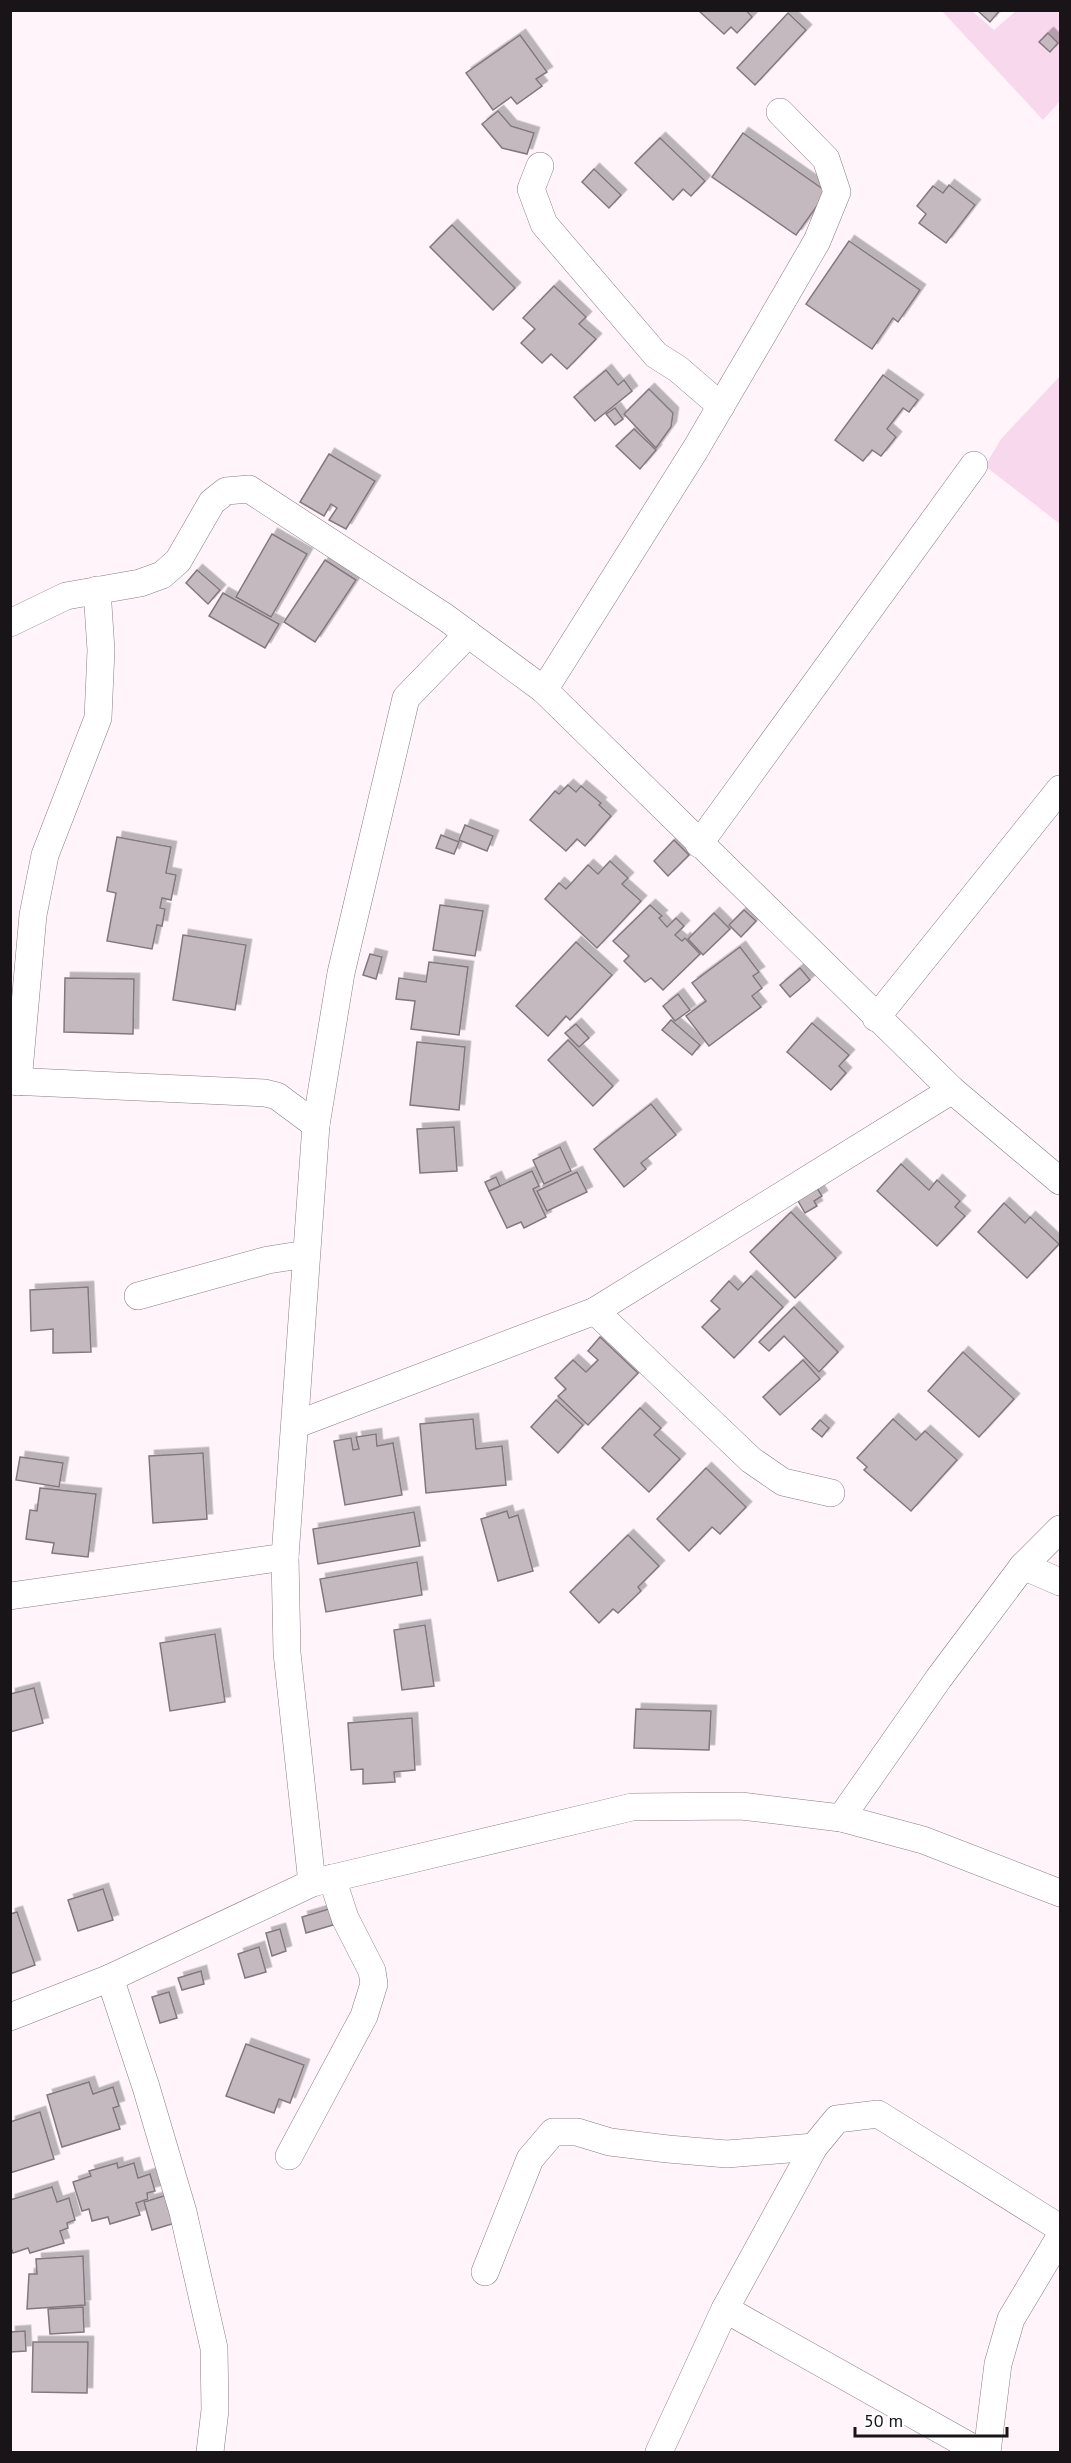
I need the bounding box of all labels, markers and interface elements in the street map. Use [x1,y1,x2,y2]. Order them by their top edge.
scale bar [855,2400,1006,2438]
text: 50 m [864,2409,903,2432]

